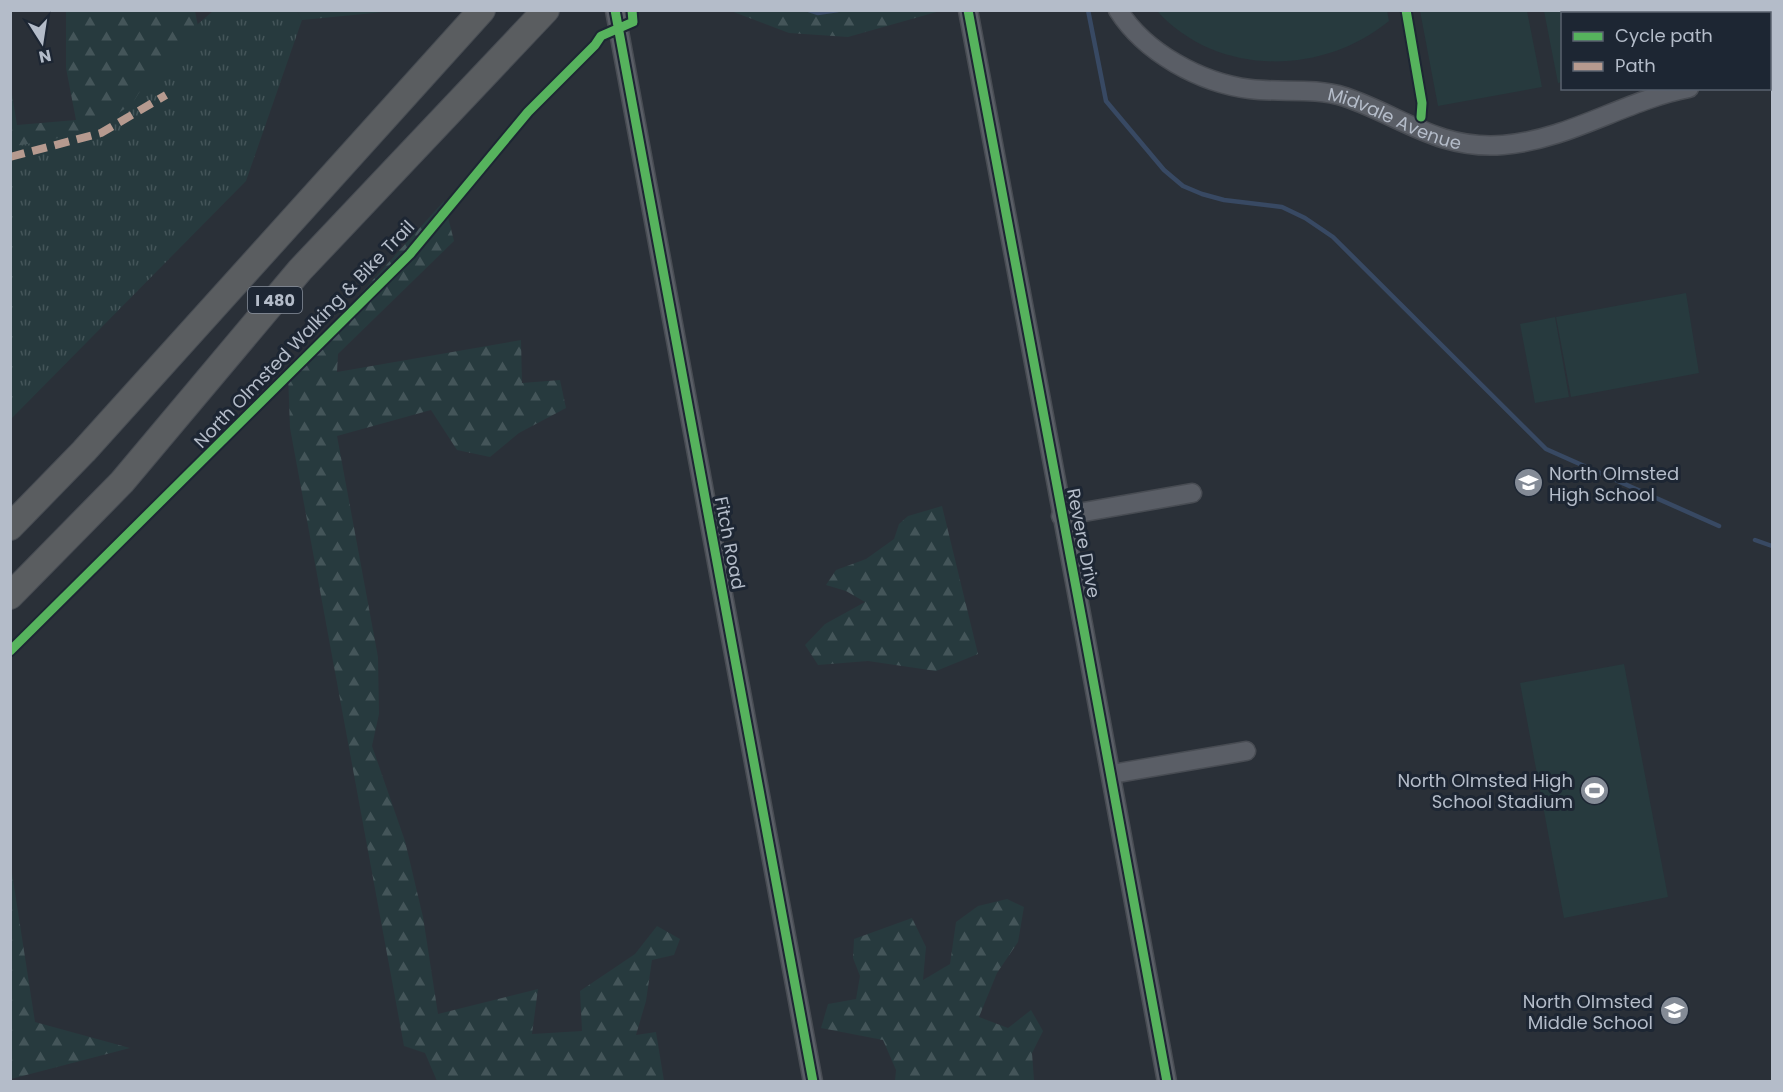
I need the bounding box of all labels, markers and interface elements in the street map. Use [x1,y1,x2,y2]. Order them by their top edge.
north arrow [12,12,72,72]
legend [1561,12,1771,90]
text: Cycle path [1615,23,1713,48]
text: N [37,44,53,69]
text: Path [1615,53,1656,78]
street label: Midvale Avenue [1326,81,1464,155]
street label: North Olmsted Walking & Bike Trail [188,215,420,453]
road number: I 480 [248,287,302,313]
place label: North Olmsted High School [1549,461,1679,507]
school or university icon: North Olmsted High School [1512,467,1544,499]
street label: Revere Drive [1061,486,1107,600]
street label: Fitch Road [709,494,751,592]
place label: North Olmsted High School Stadium [1397,768,1573,814]
sports icon: North Olmsted High School Stadium [1578,774,1610,806]
place label: North Olmsted Middle School [1523,989,1653,1035]
school or university icon: North Olmsted Middle School [1658,995,1690,1027]

